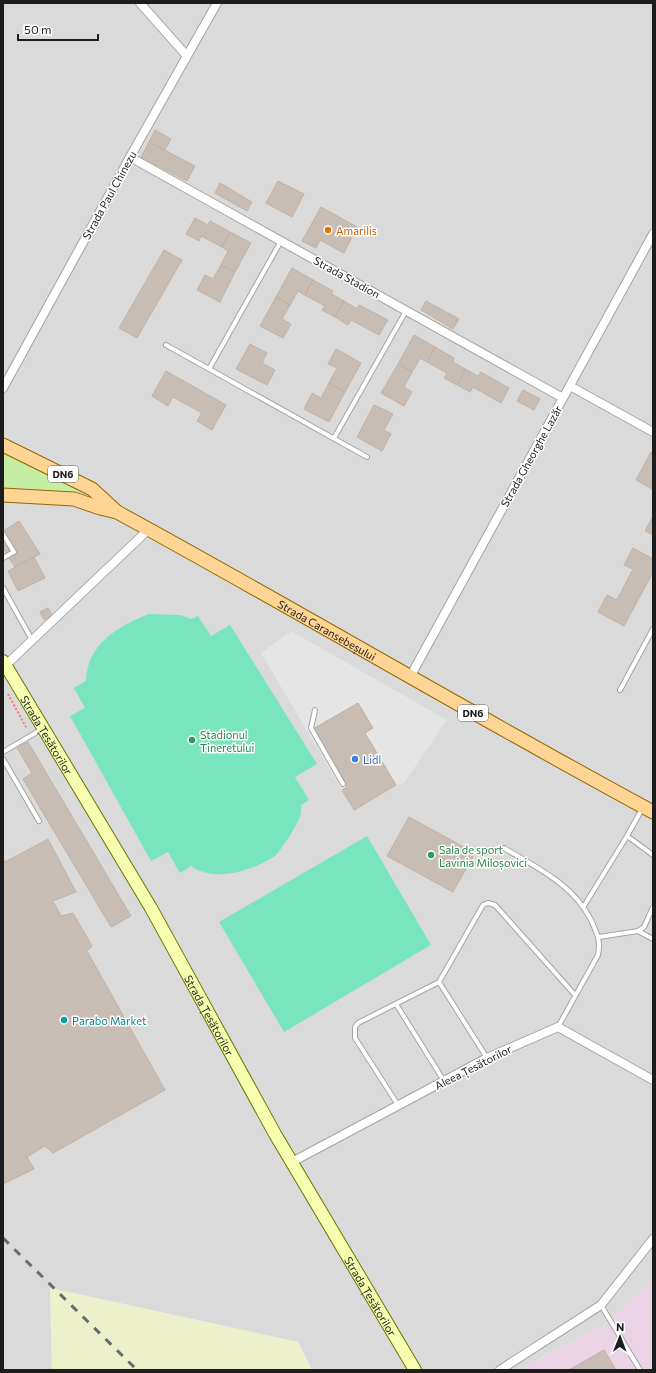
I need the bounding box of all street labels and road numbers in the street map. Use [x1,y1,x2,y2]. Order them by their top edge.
street label: Strada Paul Chinezu [79,148,139,242]
street label: Strada Stadion [312,253,382,301]
street label: Strada Gheorghe Lazăr [498,402,565,509]
road number: DN6 [48,466,78,482]
street label: Strada Caransebeșului [276,596,379,663]
street label: Strada Țesătorilor [19,693,76,777]
road number: DN6 [458,705,488,721]
street label: Strada Țesătorilor [182,972,237,1058]
street label: Aleea Țesătorilor [432,1042,515,1094]
street label: Strada Țesătorilor [343,1254,400,1338]

